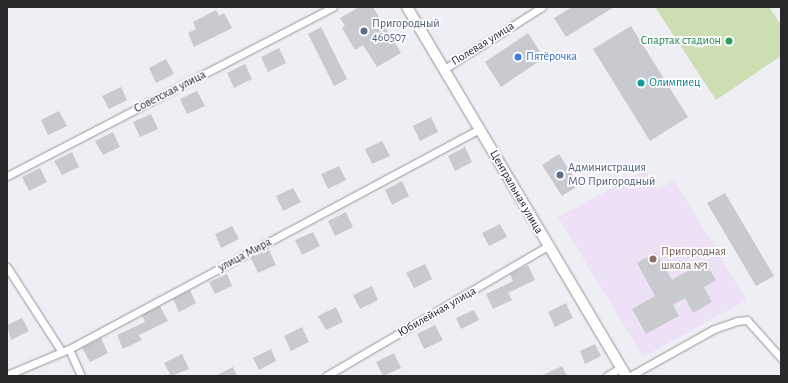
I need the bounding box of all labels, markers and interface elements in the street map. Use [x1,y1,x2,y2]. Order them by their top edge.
place label: Пригородный 460507 [372,17,440,45]
street label: Полевая улица [449,19,517,69]
marker: Пригородный 460507 [359,26,369,36]
place label: Спартак стадион [641,34,721,48]
marker: Спартак стадион [724,36,734,46]
place label: Пятёрочка [526,50,577,64]
marker: Пятёрочка [513,52,523,62]
street label: Советская улица [132,68,208,116]
place label: Олимпиец [649,76,700,90]
marker: Олимпиец [636,78,646,88]
street label: Центральная улица [486,148,546,236]
place label: Администрация МО Пригородный [568,161,655,189]
marker: Администрация МО Пригородный [555,170,565,180]
street label: улица Мира [216,235,274,275]
place label: Пригородная школа №1 [661,245,726,273]
marker: Пригородная школа №1 [648,254,658,264]
street label: Юбилейная улица [395,284,479,340]

